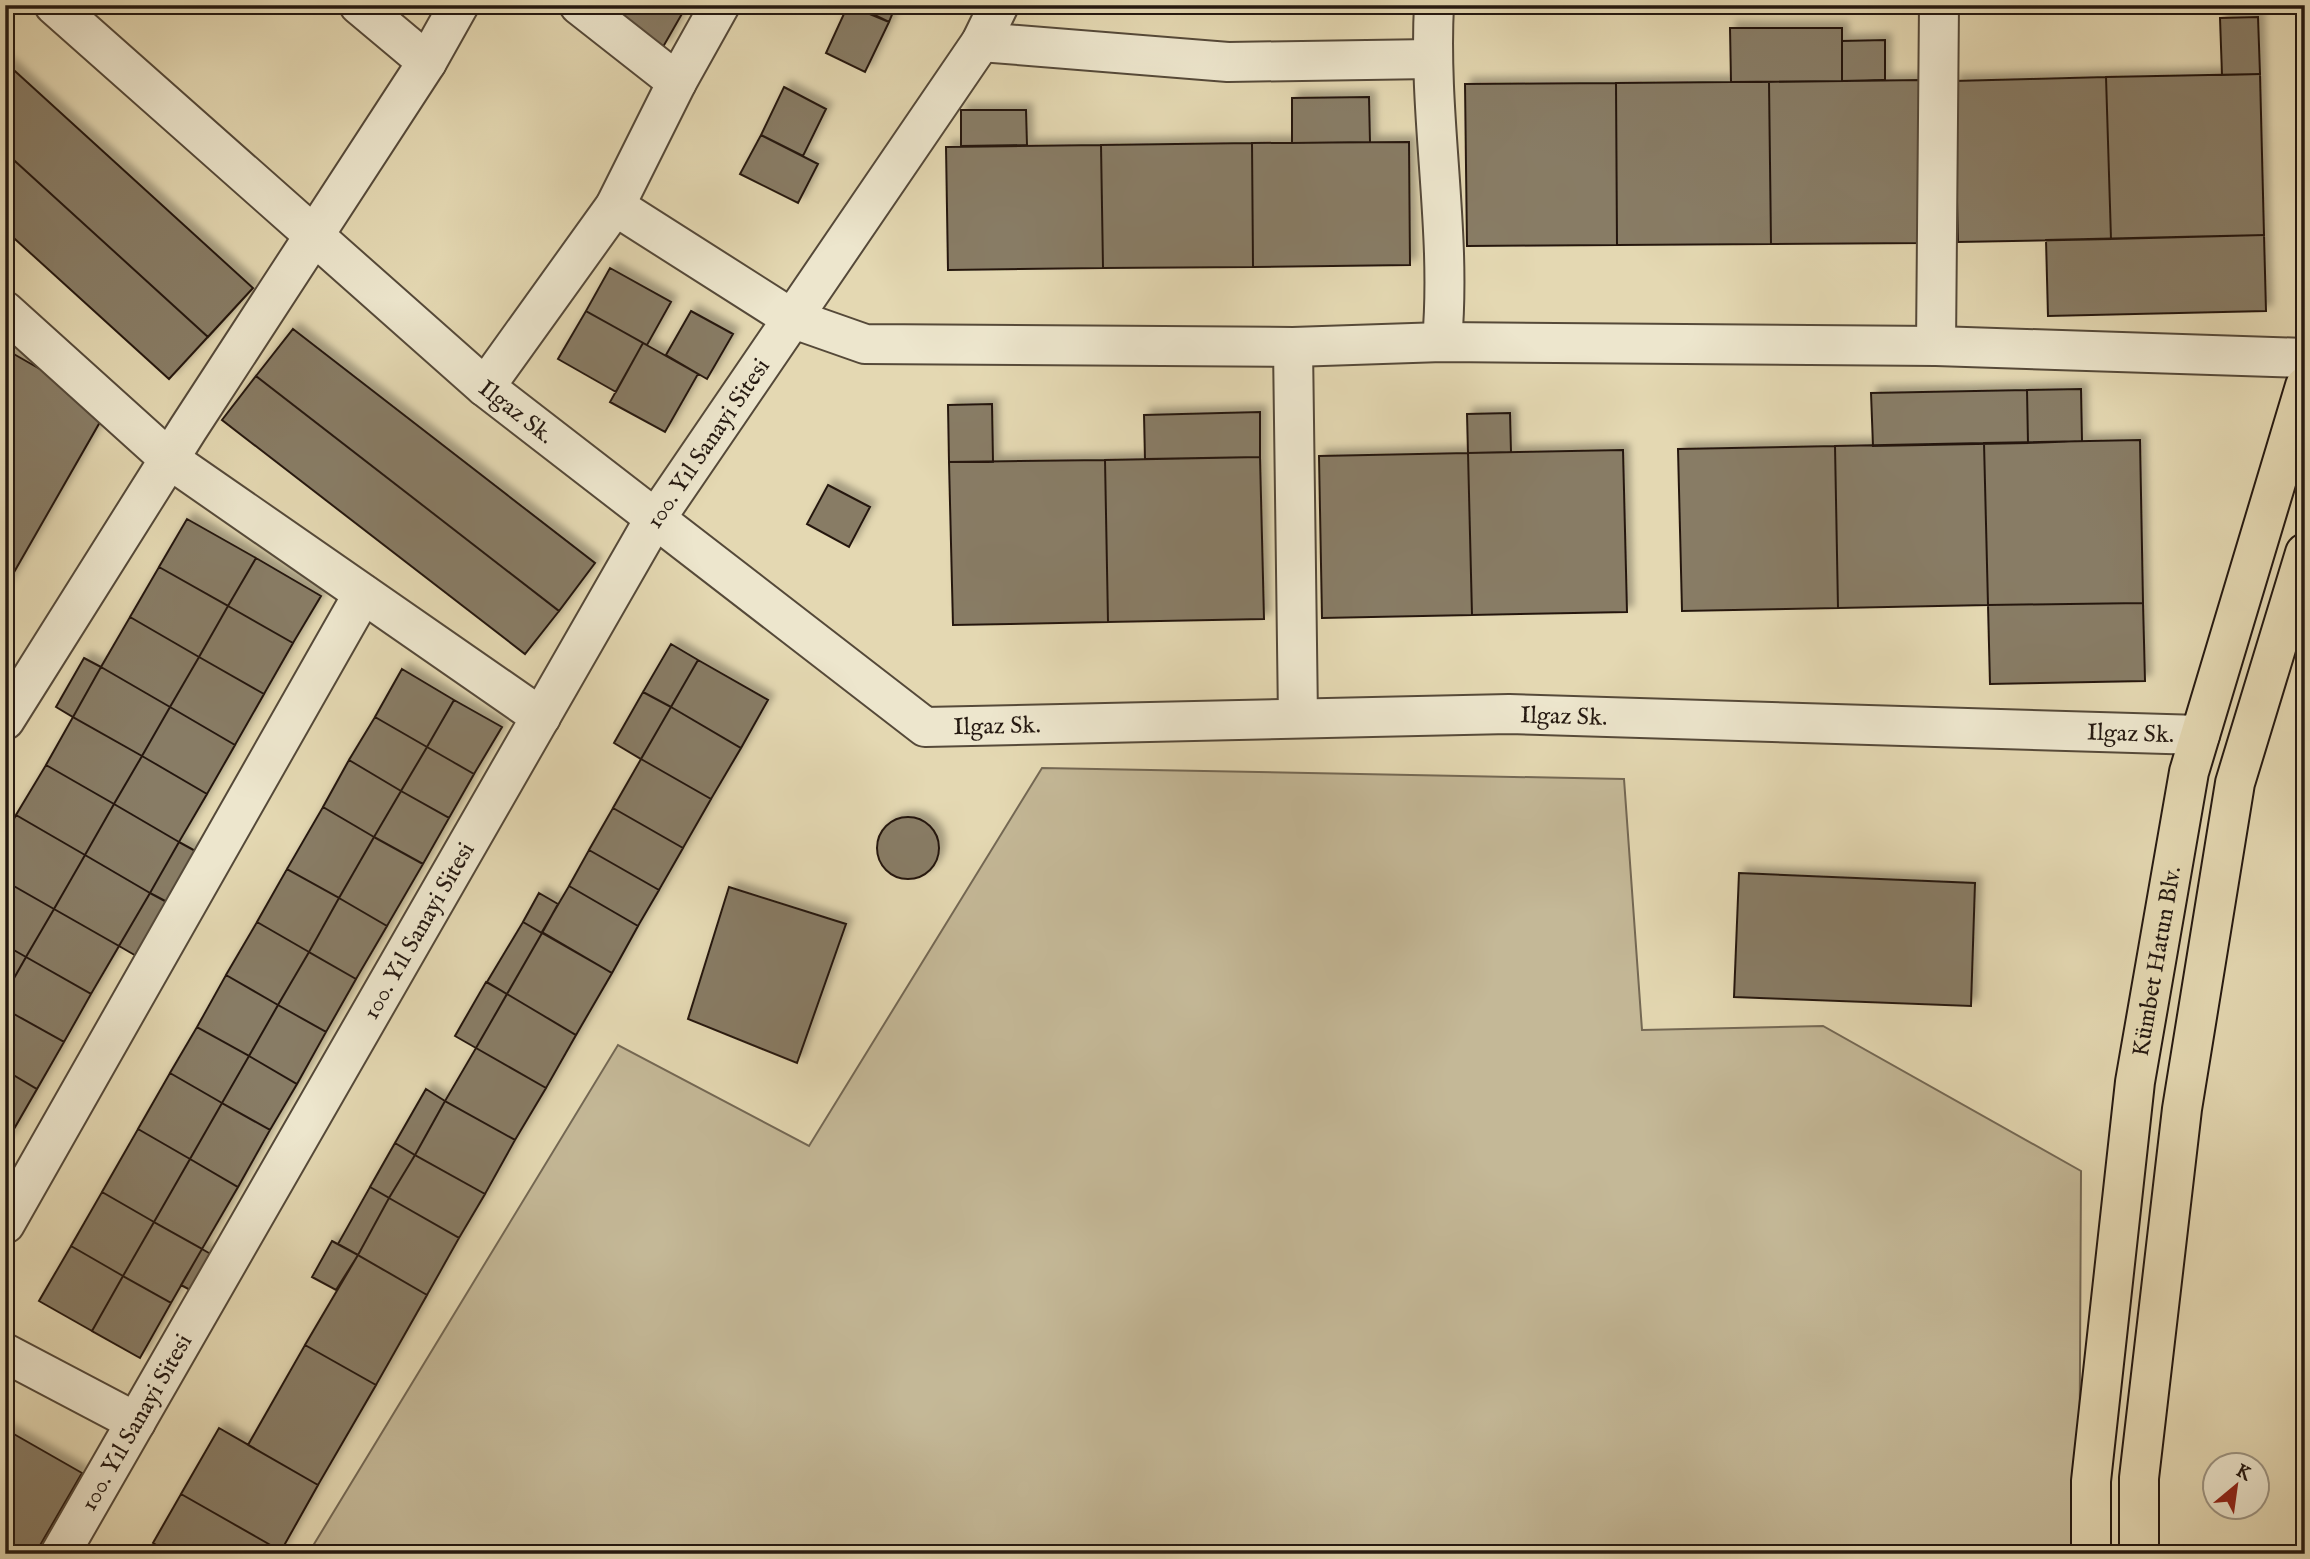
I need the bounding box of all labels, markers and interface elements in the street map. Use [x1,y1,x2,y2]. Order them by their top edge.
street label: 100. Yıl Sanayi Sitesi [640,353,777,535]
street label: Ilgaz Sk. [472,374,560,452]
street label: Ilgaz Sk. [1520,700,1608,734]
street label: Ilgaz Sk. [953,710,1041,743]
street label: Ilgaz Sk. [2086,718,2175,751]
street label: 100. Yıl Sanayi Sitesi [356,837,482,1025]
street label: Kümbet Hatun Blv. [2126,864,2189,1059]
street label: 100. Yıl Sanayi Sitesi [74,1329,200,1517]
north arrow [2202,1450,2272,1520]
text: K [2231,1459,2256,1487]

